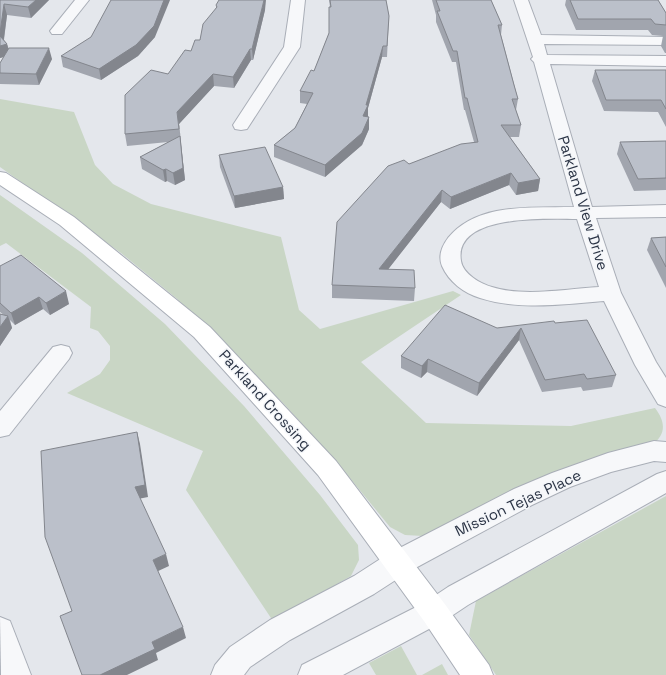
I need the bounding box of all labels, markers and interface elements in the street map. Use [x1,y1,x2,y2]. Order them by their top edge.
street label: Parkland View Drive [554,133,613,272]
street label: Parkland Crossing [215,345,316,454]
street label: Mission Tejas Place [452,465,584,540]

